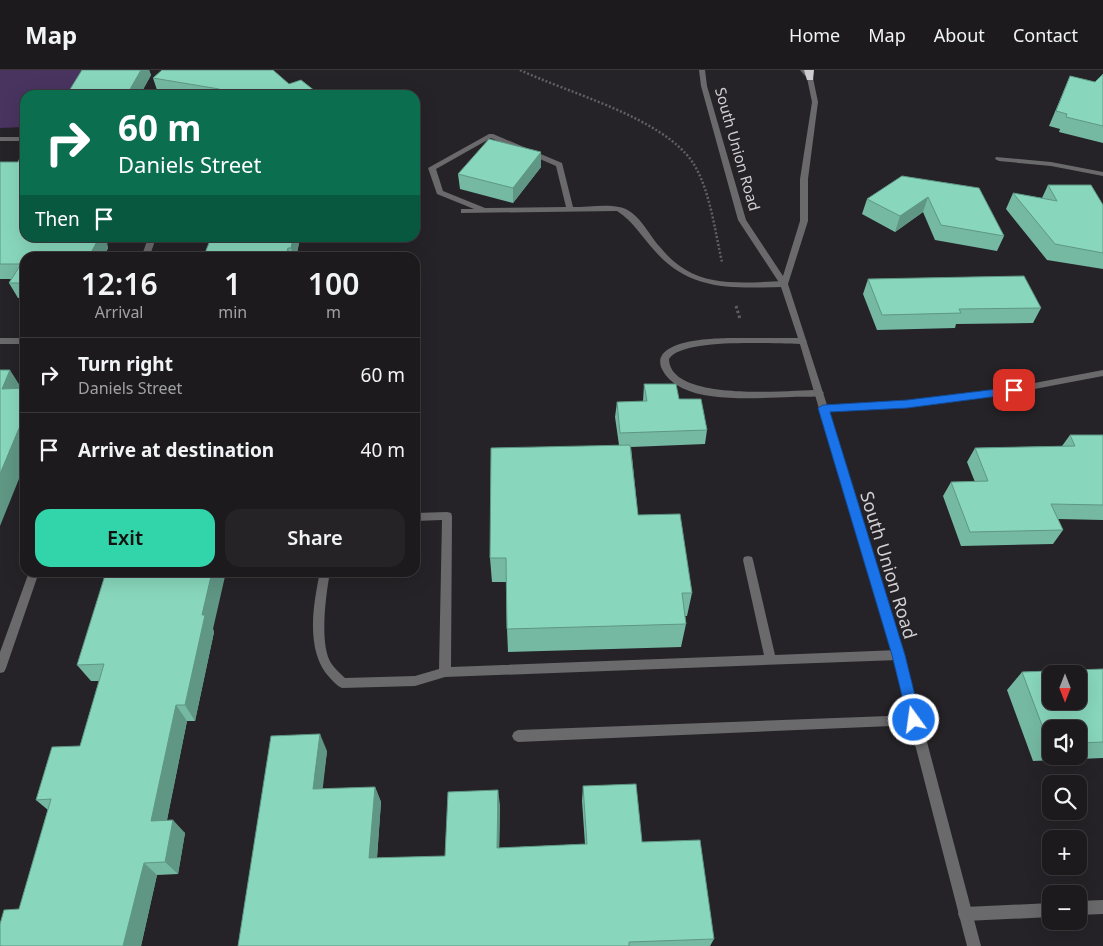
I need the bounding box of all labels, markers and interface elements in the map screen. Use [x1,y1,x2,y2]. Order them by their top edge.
text: Map [25,18,77,51]
text: Home [789,23,840,47]
text: Map [868,23,906,47]
text: About [934,23,985,47]
text: Contact [1013,23,1078,47]
street label: South Union Road [711,85,765,213]
text: 60 m [118,104,201,151]
icon: right [35,110,100,175]
text: Daniels Street [118,149,261,179]
icon: arrive [90,205,118,233]
text: Then [35,206,80,232]
text: 12:16 [81,263,158,304]
text: 1 [224,263,241,304]
text: 100 [308,263,359,304]
text: Arrival [95,301,144,323]
text: min [218,301,247,323]
text: m [326,301,341,323]
text: Turn right [78,351,173,377]
icon: right [35,361,63,389]
text: 60 m [361,362,405,388]
pin [993,369,1035,411]
icon: arrive [1000,376,1028,404]
text: Daniels Street [78,377,182,399]
icon: arrive [35,436,63,464]
text: Arrive at destination [78,437,274,463]
text: 40 m [361,437,405,463]
street label: South Union Road [855,488,923,642]
button: Exit [35,509,215,567]
button: Share [225,509,405,567]
north arrow [1042,665,1088,710]
map controls [1042,665,1087,930]
position arrow [887,693,939,745]
button: sound [1042,720,1087,765]
button: search [1042,775,1087,820]
button: + [1042,830,1087,875]
button: − [1042,885,1087,930]

